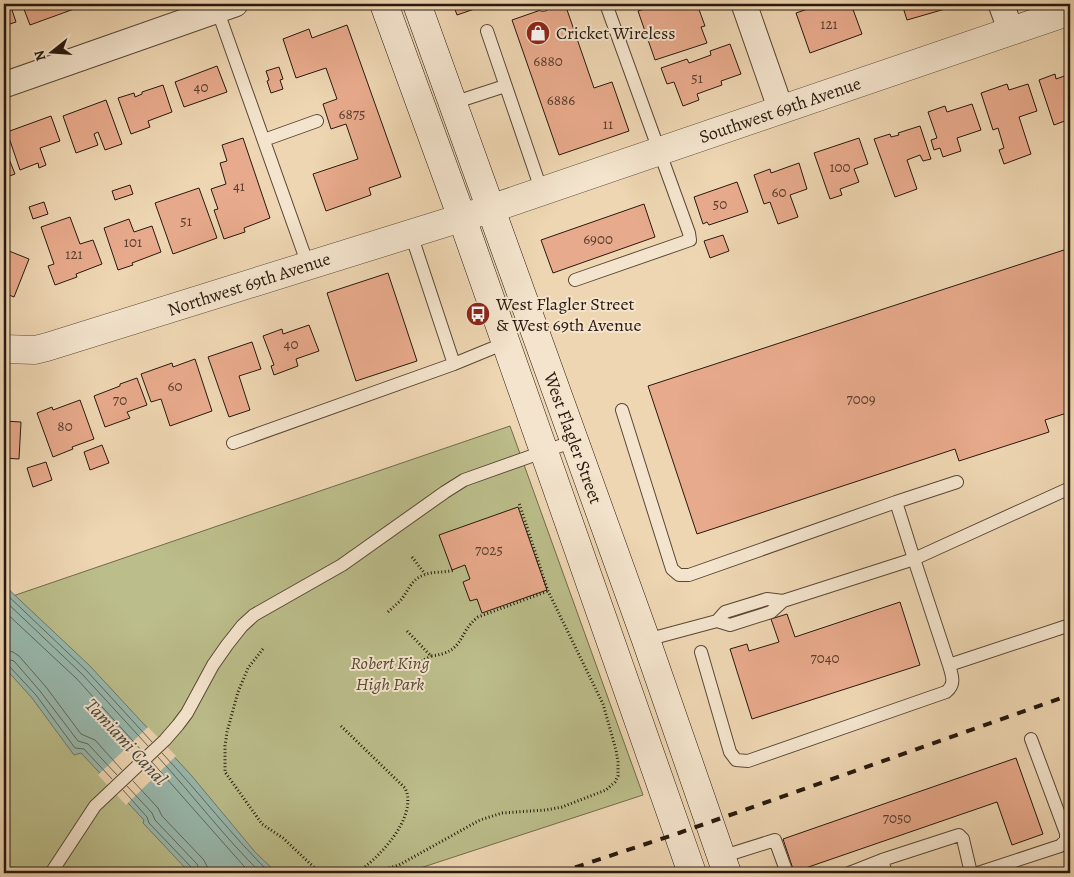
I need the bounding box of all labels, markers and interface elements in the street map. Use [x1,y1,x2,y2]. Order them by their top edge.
house number: 121 [820,14,838,34]
shop icon: Cricket Wireless [525,20,551,46]
place label: Cricket Wireless [556,21,676,45]
north arrow [28,28,78,78]
text: N [29,48,51,63]
house number: 6880 [533,51,563,71]
house number: 51 [691,68,703,88]
street label: Southwest 69th Avenue [696,71,864,149]
house number: 40 [194,77,208,97]
house number: 6886 [547,90,575,110]
house number: 6875 [339,104,365,124]
house number: 11 [603,114,613,134]
house number: 100 [829,157,851,177]
house number: 41 [233,176,245,196]
house number: 60 [772,182,786,202]
house number: 50 [713,194,727,214]
house number: 51 [180,211,192,231]
house number: 6900 [583,229,613,249]
house number: 101 [124,232,142,252]
house number: 121 [65,244,83,264]
street label: Northwest 69th Avenue [164,246,334,322]
place label: West Flagler Street & West 69th Avenue [495,292,642,337]
bus stop icon: West Flagler Street & West 69th Avenue [465,301,491,327]
house number: 40 [284,334,298,354]
street label: West Flagler Street [538,368,608,507]
house number: 60 [168,376,182,396]
house number: 7009 [846,389,876,409]
house number: 70 [113,390,127,410]
house number: 80 [57,416,73,436]
house number: 7025 [475,540,503,560]
house number: 7040 [810,648,840,668]
park label: Robert King High Park [351,651,429,696]
water label: Tamiami Canal [79,693,173,791]
house number: 7050 [883,808,911,828]

